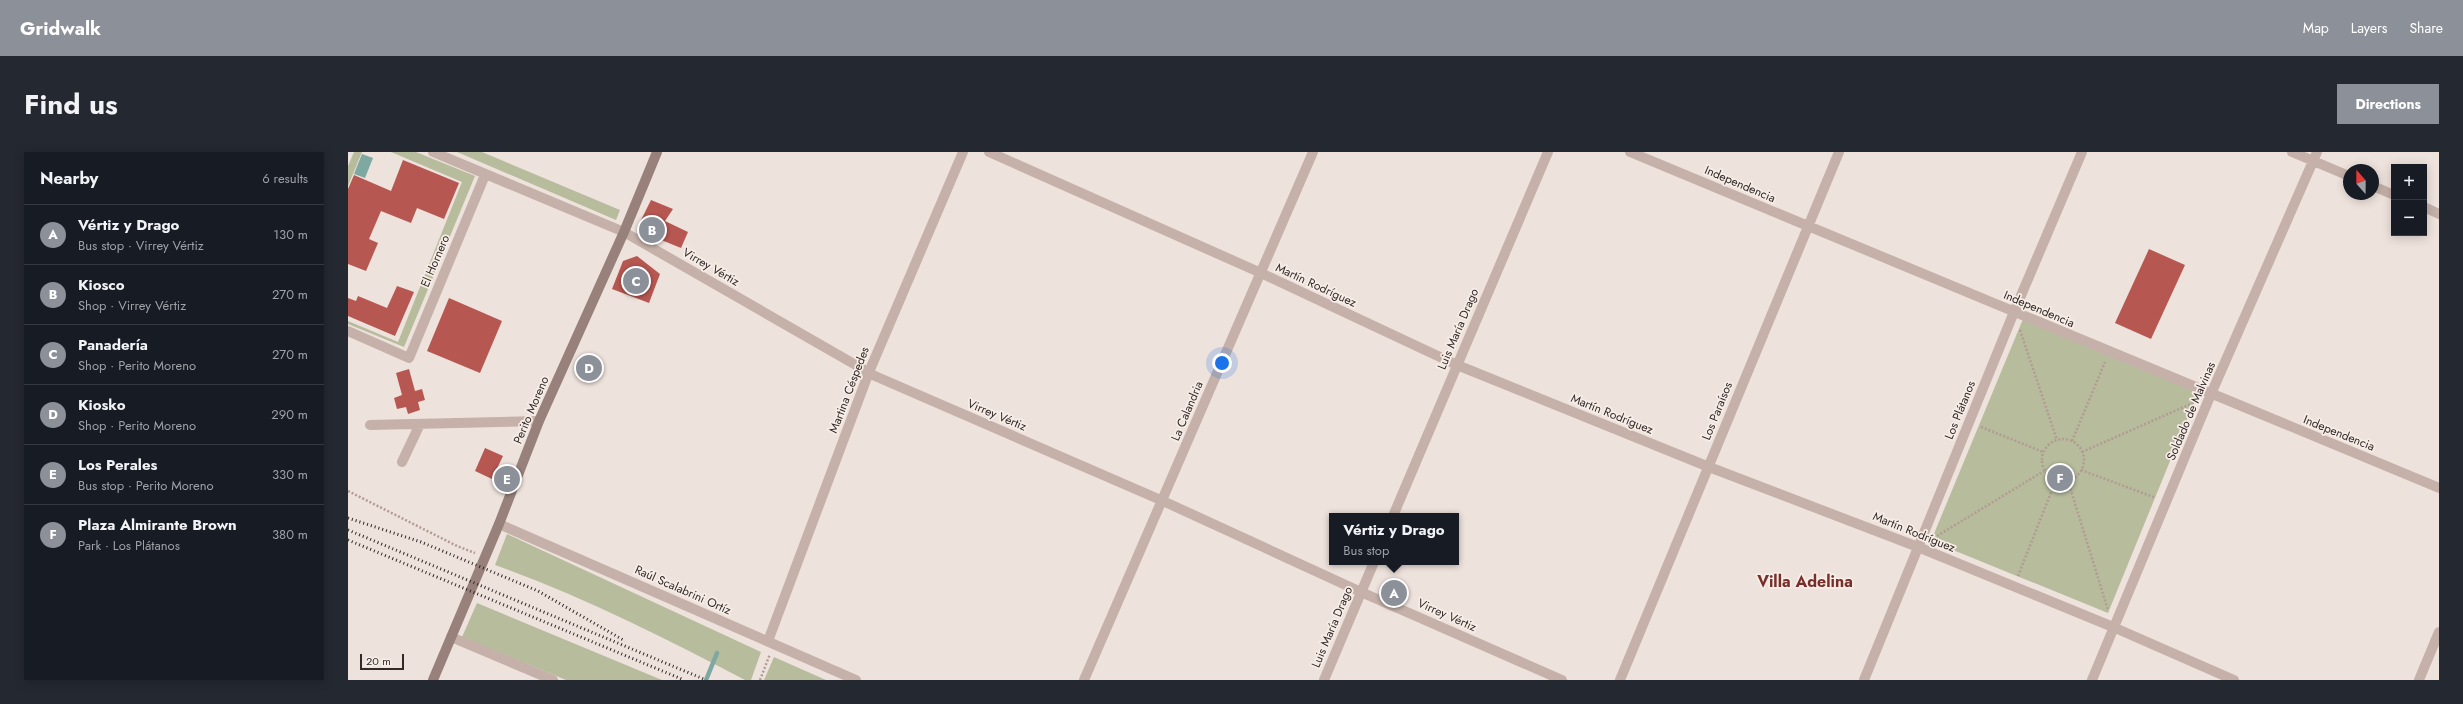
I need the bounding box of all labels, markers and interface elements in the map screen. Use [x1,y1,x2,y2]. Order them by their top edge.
text: Gridwalk [20,15,101,42]
text: Map [2303,18,2329,38]
text: Layers [2351,18,2387,38]
text: Share [2409,18,2443,38]
text: Find us [24,84,118,125]
button: Directions [2337,84,2439,124]
street label: Independencia [1702,161,1778,207]
north arrow [2343,164,2379,200]
map controls [2391,164,2427,236]
button: + [2391,164,2427,200]
text: Nearby [40,166,98,190]
text: 6 results [262,169,308,188]
button: − [2391,200,2427,236]
text: Vértiz y Drago [78,214,179,236]
pin: B [639,215,665,245]
text: A [48,225,58,244]
text: 130 m [273,225,308,244]
street label: El Hornero [416,232,454,290]
text: Bus stop · Virrey Vértiz [78,236,204,255]
street label: Virrey Vértiz [679,244,743,291]
street label: Martín Rodríguez [1273,258,1360,312]
pin: C [623,266,649,296]
text: Kiosco [78,274,125,296]
text: B [49,285,57,304]
text: 270 m [272,285,308,304]
street label: Luis María Drago [1433,285,1483,372]
street label: Independencia [2001,286,2077,332]
text: Shop · Virrey Vértiz [78,296,186,315]
text: Panadería [78,334,148,356]
street label: Martina Céspedes [824,344,874,436]
text: C [48,345,58,364]
text: 270 m [272,345,308,364]
pin: D [576,353,602,383]
your location [1212,353,1232,373]
text: Shop · Perito Moreno [78,356,196,375]
street label: Soldado de Malvinas [2162,359,2220,463]
street label: Perito Moreno [509,373,554,447]
street label: La Calandria [1166,378,1208,444]
street label: Los Plátanos [1940,378,1980,442]
street label: Los Paraísos [1697,379,1737,443]
street label: Martín Rodríguez [1568,389,1656,439]
text: Kiosko [78,394,126,416]
street label: Virrey Vértiz [965,394,1030,436]
text: D [48,405,58,424]
text: 290 m [271,405,308,424]
street label: Independencia [2301,411,2378,456]
text: Shop · Perito Moreno [78,416,196,435]
text: Los Perales [78,454,157,476]
pin: F [2047,463,2073,493]
pin: E [494,464,520,494]
text: E [49,465,57,484]
text: 330 m [272,465,308,484]
text: Bus stop · Perito Moreno [78,476,214,495]
street label: Martín Rodríguez [1870,507,1958,557]
popup [1329,513,1459,565]
text: Plaza Almirante Brown [78,514,237,536]
text: Vértiz y Drago [1343,519,1445,541]
text: F [49,525,57,544]
text: 380 m [272,525,308,544]
text: Park · Los Plátanos [78,536,180,555]
text: Bus stop [1343,541,1389,560]
street label: Raúl Scalabrini Ortíz [632,561,735,620]
district label: Villa Adelina [1756,570,1853,593]
pin: A [1381,578,1407,608]
street label: Luis María Drago [1307,583,1357,670]
street label: Virrey Vértiz [1415,594,1480,636]
scale bar [360,652,404,671]
text: 20 m [366,653,391,669]

